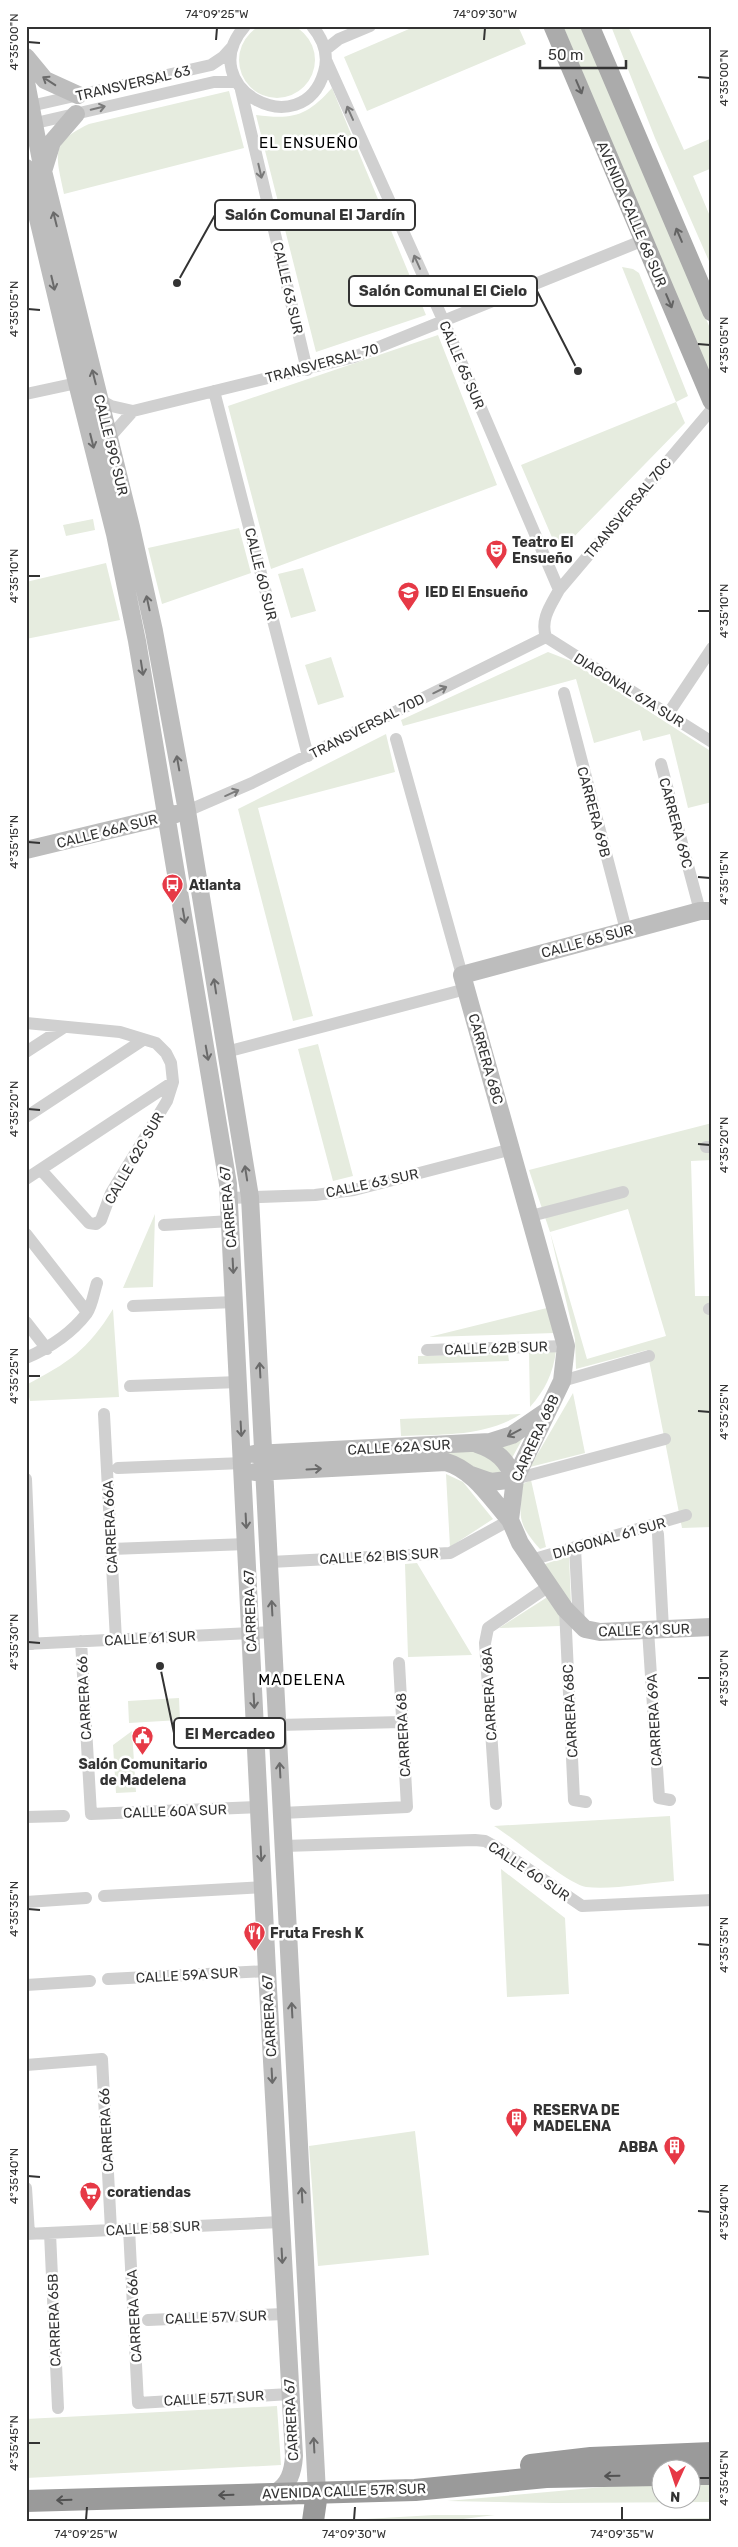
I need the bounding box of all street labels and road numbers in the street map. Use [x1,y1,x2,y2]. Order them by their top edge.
street label: TRANSVERSAL 63 [74,62,192,105]
street label: AVENIDA CALLE 68 SUR [593,139,670,290]
street label: CALLE 63 SUR [269,240,306,336]
street label: CALLE 65 SUR [435,319,488,412]
street label: TRANSVERSAL 70 [264,340,381,387]
street label: CALLE 59C SUR [90,393,131,497]
street label: TRANSVERSAL 70C [581,455,675,562]
street label: CALLE 60 SUR [241,526,280,622]
street label: DIAGONAL 67A SUR [571,650,687,731]
street label: TRANSVERSAL 70D [307,690,427,763]
street label: CARRERA 69B [573,765,614,859]
street label: CARRERA 69C [655,776,696,870]
street label: CALLE 66A SUR [55,811,159,852]
street label: CALLE 65 SUR [539,921,635,962]
street label: CARRERA 68C [464,1012,507,1107]
street label: CALLE 62C SUR [101,1109,168,1207]
street label: CARRERA 67 [216,1165,241,1249]
street label: CALLE 63 SUR [324,1165,420,1202]
street label: CALLE 62B SUR [444,1338,548,1359]
street label: CARRERA 68B [508,1392,563,1484]
street label: CALLE 62A SUR [347,1436,451,1459]
street label: CARRERA 66A [100,1479,121,1574]
street label: DIAGONAL 61 SUR [551,1514,668,1563]
street label: CALLE 62 BIS SUR [319,1545,439,1568]
street label: CARRERA 67 [241,1570,260,1652]
street label: CALLE 61 SUR [598,1620,690,1641]
street label: CALLE 61 SUR [104,1628,196,1649]
street label: CARRERA 68A [479,1646,500,1741]
street label: CARRERA 66 [74,1656,95,1740]
street label: CARRERA 68C [560,1664,581,1758]
street label: CARRERA 69A [644,1673,665,1767]
street label: CARRERA 68 [393,1692,414,1778]
street label: CALLE 60A SUR [123,1801,227,1822]
street label: CALLE 60 SUR [485,1838,573,1905]
street label: CALLE 59A SUR [135,1964,239,1987]
street label: CARRERA 67 [259,1974,280,2057]
street label: CARRERA 66 [96,2088,117,2172]
street label: CALLE 58 SUR [105,2218,201,2239]
street label: CARRERA 66A [124,2268,145,2363]
street label: CARRERA 65B [44,2273,65,2367]
street label: CALLE 57V SUR [165,2307,267,2328]
street label: CARRERA 67 [281,2378,302,2461]
street label: CALLE 57T SUR [163,2387,265,2410]
street label: AVENIDA CALLE 57R SUR [262,2480,426,2503]

